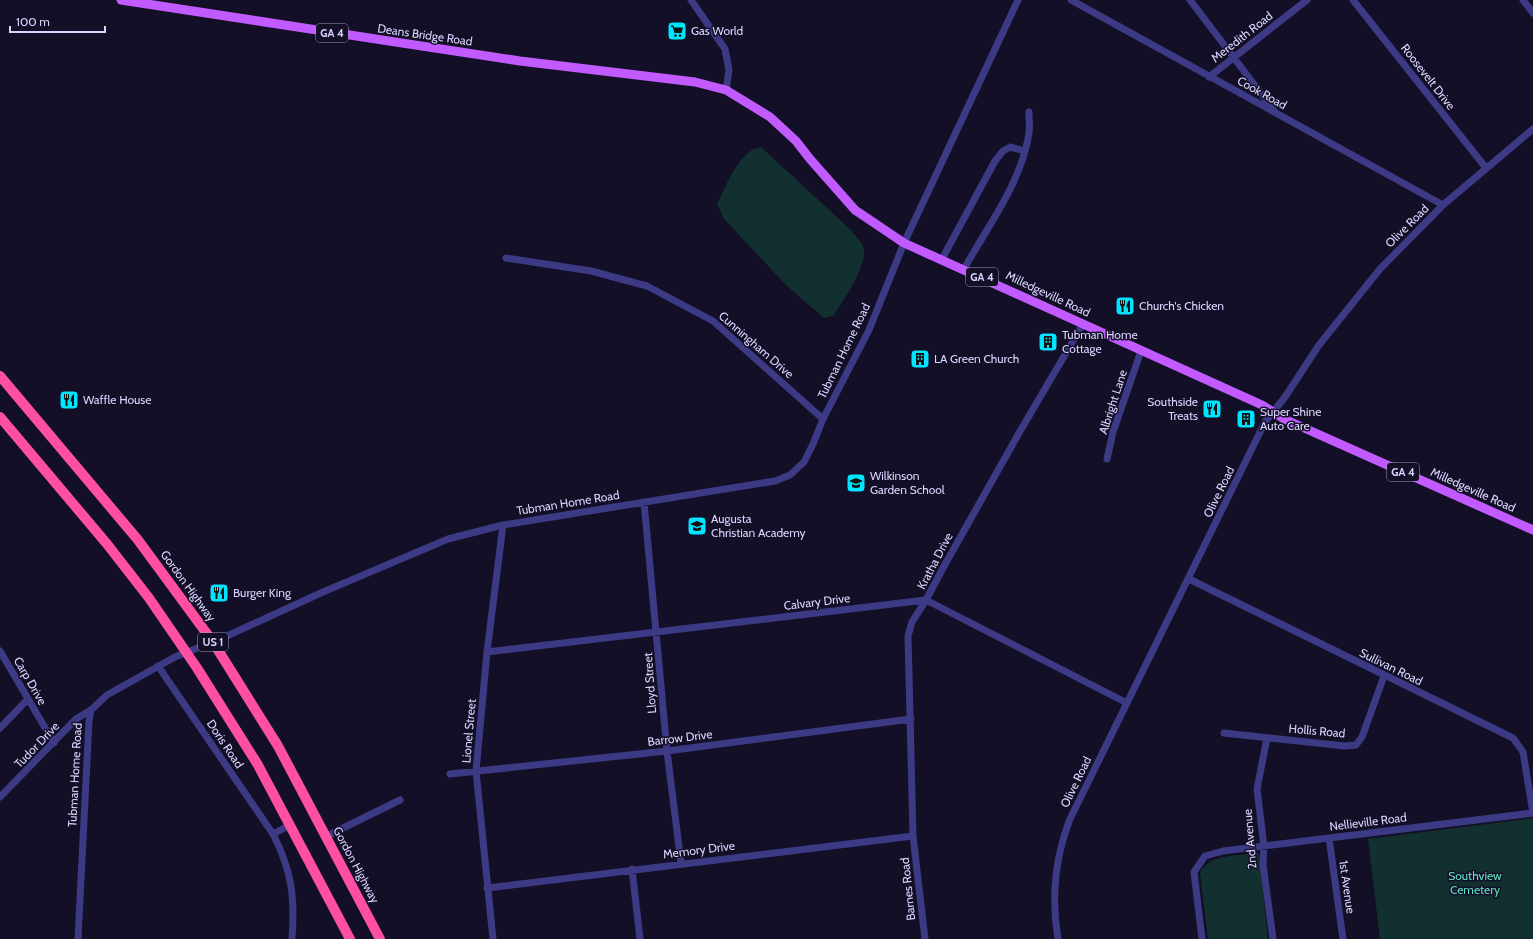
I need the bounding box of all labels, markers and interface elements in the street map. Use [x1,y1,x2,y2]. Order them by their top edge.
scale bar [10,8,105,34]
street label: Meredith Road [1208,8,1275,65]
text: 100 m [16,14,50,29]
street label: Deans Bridge Road [377,20,474,49]
supermarket icon: Gas World [666,20,688,42]
place label: Gas World [691,23,743,38]
road number: GA 4 [316,24,348,42]
street label: Roosevelt Drive [1398,41,1459,113]
street label: Cook Road [1235,73,1290,112]
street label: Olive Road [1382,201,1431,250]
street label: Milledgeville Road [1004,267,1093,320]
road number: GA 4 [966,268,998,286]
restaurant icon: Church's Chicken [1114,295,1136,317]
place label: Church's Chicken [1139,298,1224,313]
street label: Tubman Home Road [814,301,873,401]
street label: Cunningham Drive [716,308,797,381]
place label: Tubman Home Cottage [1062,327,1138,356]
building icon: Tubman Home Cottage [1037,331,1059,353]
building icon: LA Green Church [909,348,931,370]
place label: LA Green Church [934,351,1019,366]
street label: Albright Lane [1095,368,1130,436]
restaurant icon: Waffle House [58,389,80,411]
place label: Waffle House [83,392,151,407]
place label: Southside Treats [1147,394,1198,423]
restaurant icon: Southside Treats [1201,398,1223,420]
place label: Super Shine Auto Care [1260,404,1321,433]
building icon: Super Shine Auto Care [1235,408,1257,430]
road number: GA 4 [1387,463,1419,481]
street label: Olive Road [1200,464,1237,520]
street label: Milledgeville Road [1428,464,1518,515]
place label: Wilkinson Garden School [870,468,945,497]
school or university icon: Wilkinson Garden School [845,472,867,494]
street label: Tubman Home Road [515,487,621,518]
place label: Augusta Christian Academy [711,511,806,540]
school or university icon: Augusta Christian Academy [686,515,708,537]
street label: Kratha Drive [913,530,956,592]
street label: Gordon Highway [158,547,219,624]
restaurant icon: Burger King [208,582,230,604]
place label: Burger King [233,585,292,600]
street label: Calvary Drive [783,590,851,613]
road number: US 1 [198,633,228,651]
street label: Sullivan Road [1357,645,1425,688]
street label: Lloyd Street [640,652,659,714]
street label: Carp Drive [11,654,50,708]
street label: Lionel Street [458,698,479,764]
street label: Doris Road [204,717,247,771]
street label: Tudor Drive [11,718,62,771]
street label: Hollis Road [1288,721,1346,740]
street label: Tubman Home Road [64,723,85,827]
street label: Barrow Drive [647,726,713,749]
street label: Olive Road [1057,754,1094,810]
street label: 2nd Avenue [1239,808,1260,870]
street label: Nellieville Road [1328,809,1407,834]
street label: Gordon Highway [330,824,383,906]
street label: Memory Drive [662,838,736,861]
street label: Barnes Road [897,857,918,921]
street label: 1st Avenue [1336,859,1359,915]
park label: Southview Cemetery [1448,868,1502,897]

